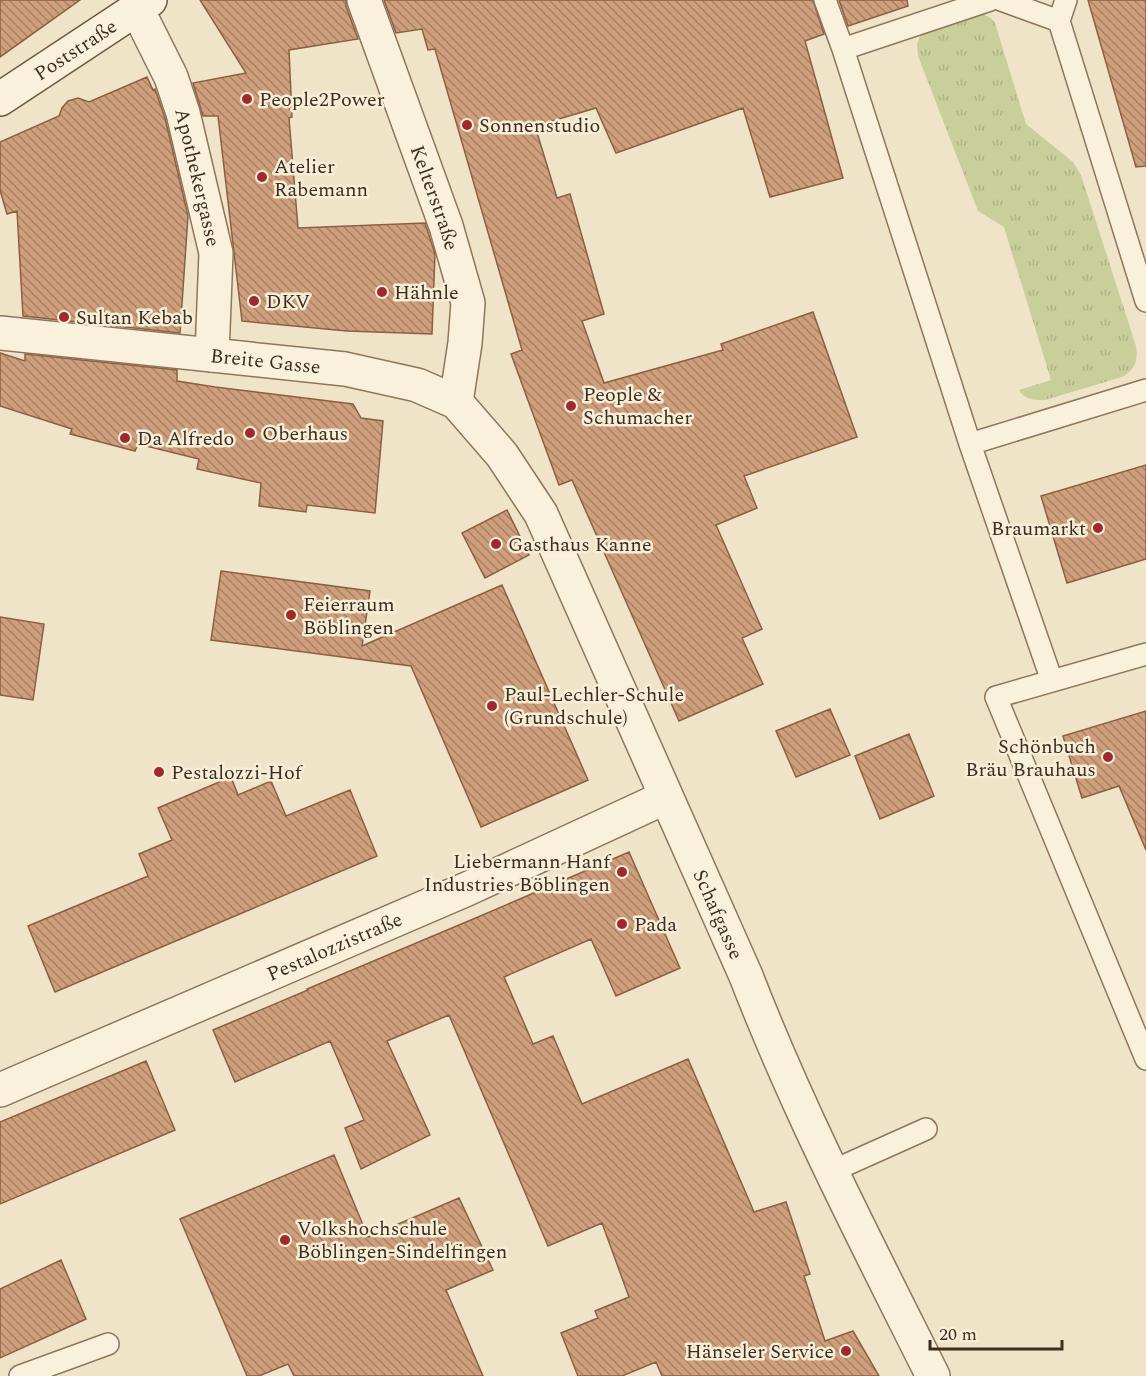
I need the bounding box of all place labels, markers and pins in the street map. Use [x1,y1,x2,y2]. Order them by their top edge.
place label: People2Power [259,85,385,115]
marker: People2Power [240,92,254,106]
place label: Sonnenstudio [479,111,600,141]
marker: Sonnenstudio [460,118,474,132]
place label: Atelier Rabemann [274,152,368,205]
marker: Atelier Rabemann [255,170,269,184]
place label: Hähnle [394,278,459,308]
marker: Hähnle [375,285,389,299]
place label: DKV [266,287,310,317]
marker: DKV [247,294,261,308]
place label: Sultan Kebab [76,303,193,333]
marker: Sultan Kebab [57,310,71,324]
place label: People & Schumacher [583,380,692,433]
marker: People & Schumacher [564,399,578,413]
place label: Oberhaus [262,419,348,449]
place label: Da Alfredo [137,424,234,454]
marker: Oberhaus [243,426,257,440]
marker: Da Alfredo [118,431,132,445]
place label: Braumarkt [991,514,1086,544]
marker: Braumarkt [1091,521,1105,535]
place label: Gasthaus Kanne [508,530,652,560]
marker: Gasthaus Kanne [489,537,503,551]
place label: Feierraum Böblingen [303,590,395,643]
marker: Feierraum Böblingen [284,608,298,622]
place label: Paul-Lechler-Schule (Grundschule) [504,680,684,733]
marker: Paul-Lechler-Schule (Grundschule) [485,699,499,713]
place label: Schönbuch Bräu Brauhaus [965,732,1096,785]
marker: Schönbuch Bräu Brauhaus [1101,750,1115,764]
place label: Pestalozzi-Hof [171,758,304,788]
marker: Pestalozzi-Hof [152,765,166,779]
place label: Liebermann Hanf Industries Böblingen [424,847,612,900]
marker: Liebermann Hanf Industries Böblingen [615,865,629,879]
place label: Pada [634,910,677,940]
marker: Pada [615,917,629,931]
place label: Volkshochschule Böblingen-Sindelfingen [297,1214,507,1267]
marker: Volkshochschule Böblingen-Sindelfingen [278,1233,292,1247]
place label: Hänseler Service [686,1337,834,1367]
marker: Hänseler Service [839,1344,853,1358]

